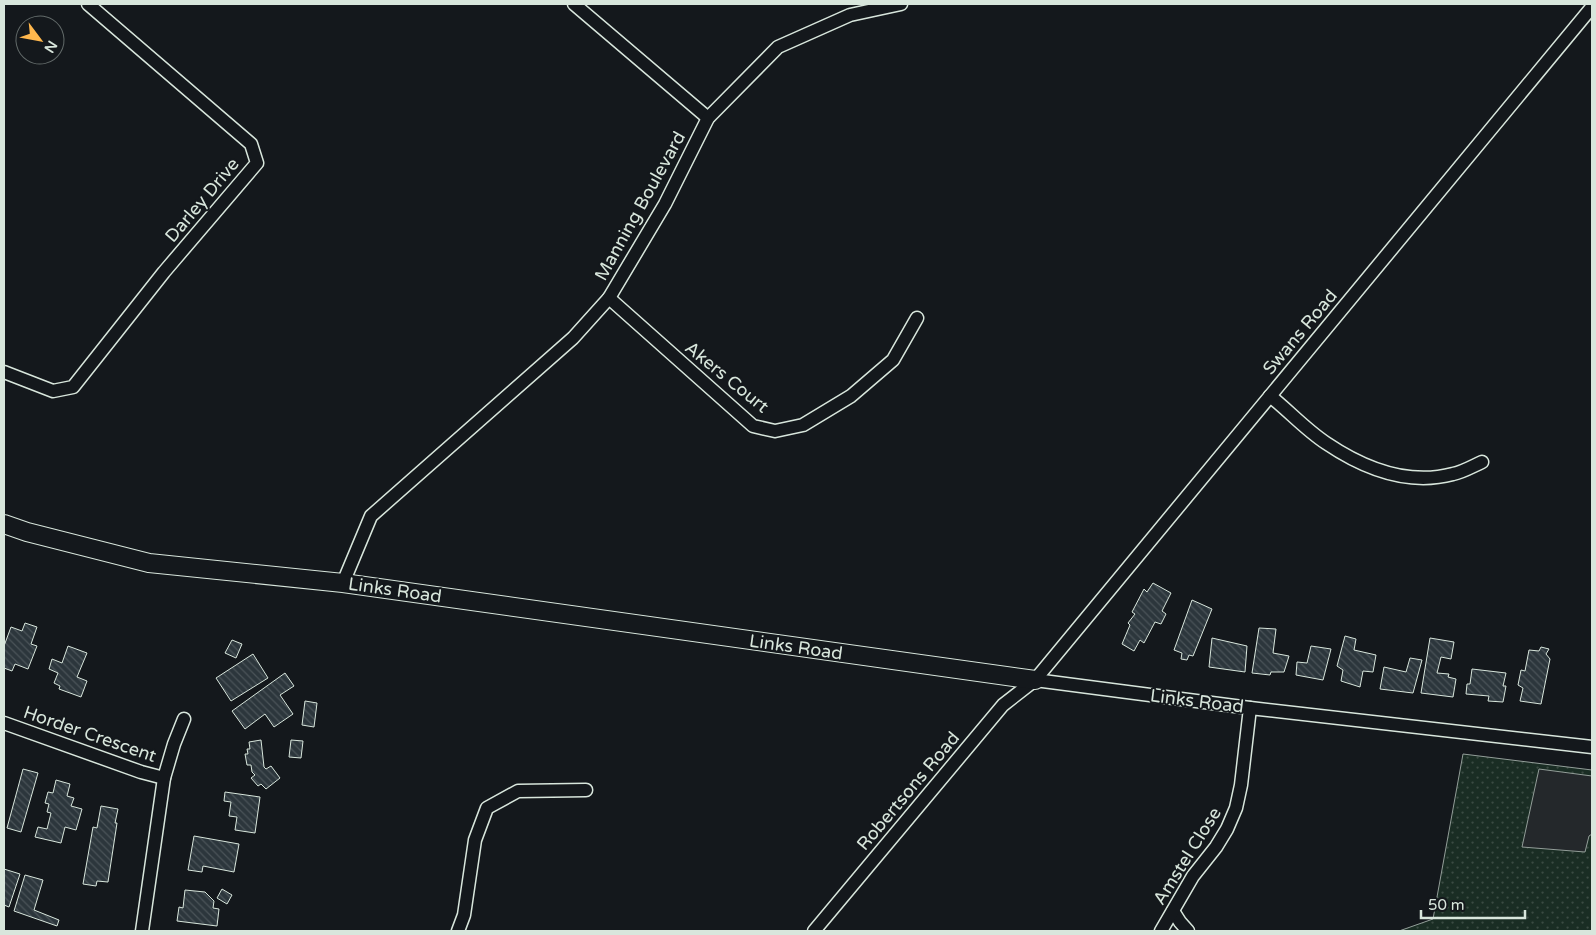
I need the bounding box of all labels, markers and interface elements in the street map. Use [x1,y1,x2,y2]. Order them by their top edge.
north arrow [15,15,65,65]
text: N [40,37,61,56]
street label: Manning Boulevard [590,127,690,285]
street label: Darley Drive [160,153,244,247]
street label: Swans Road [1258,285,1342,379]
street label: Akers Court [681,337,773,417]
street label: Links Road [347,573,443,607]
street label: Links Road [748,630,844,664]
street label: Links Road [1149,684,1245,718]
street label: Horder Crescent [21,701,159,767]
street label: Robertsons Road [852,727,964,855]
street label: Amstel Close [1148,803,1226,909]
scale bar [1421,888,1525,920]
text: 50 m [1428,896,1465,914]

